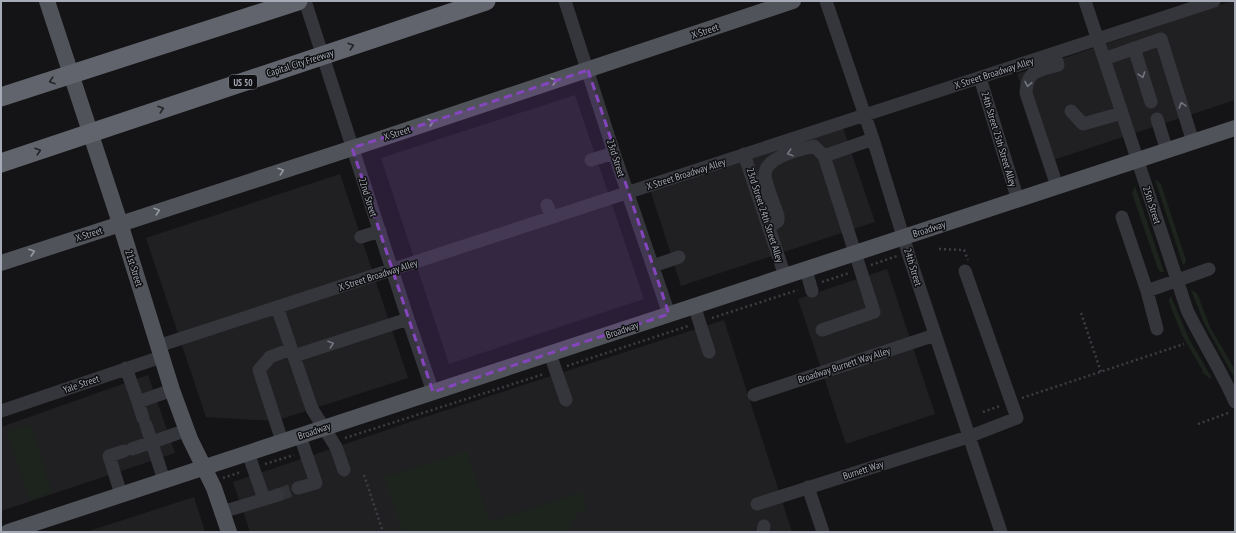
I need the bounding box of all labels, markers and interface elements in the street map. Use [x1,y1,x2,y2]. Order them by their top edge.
street label: X Street [690,20,720,42]
one-way arrow [347,42,354,51]
street label: Capital City Freeway [265,46,335,80]
street label: X Street Broadway Alley [953,54,1035,92]
one-way arrow [1138,72,1146,79]
road number: US 50 [229,75,257,89]
one-way arrow [48,76,55,85]
one-way arrow [551,77,558,86]
one-way arrow [1024,81,1032,87]
street label: 24th Street 25th Street Alley [978,90,1020,188]
one-way arrow [1178,101,1187,108]
one-way arrow [158,106,165,114]
one-way arrow [427,118,434,127]
street label: X Street [382,122,412,143]
street label: 23rd Street [604,137,628,179]
one-way arrow [34,147,41,155]
one-way arrow [787,148,794,157]
street label: X Street Broadway Alley [645,155,727,193]
street label: 23rd Street 24th Street Alley [744,166,787,264]
one-way arrow [277,167,284,176]
street label: 22nd Street [356,176,381,219]
street label: 25th Street [1140,184,1164,226]
one-way arrow [153,207,160,216]
street label: Broadway [911,218,947,240]
street label: X Street [74,223,104,244]
street label: 24th Street [901,246,925,288]
street label: 21st Street [122,248,146,288]
one-way arrow [29,249,36,257]
street label: X Street Broadway Alley [337,256,419,294]
street label: Broadway [604,318,640,342]
one-way arrow [327,340,334,349]
street label: Broadway Burnett Way Alley [796,344,892,386]
street label: Yale Street [61,372,101,396]
street label: Broadway [296,419,332,443]
street label: Burnett Way [841,457,885,483]

